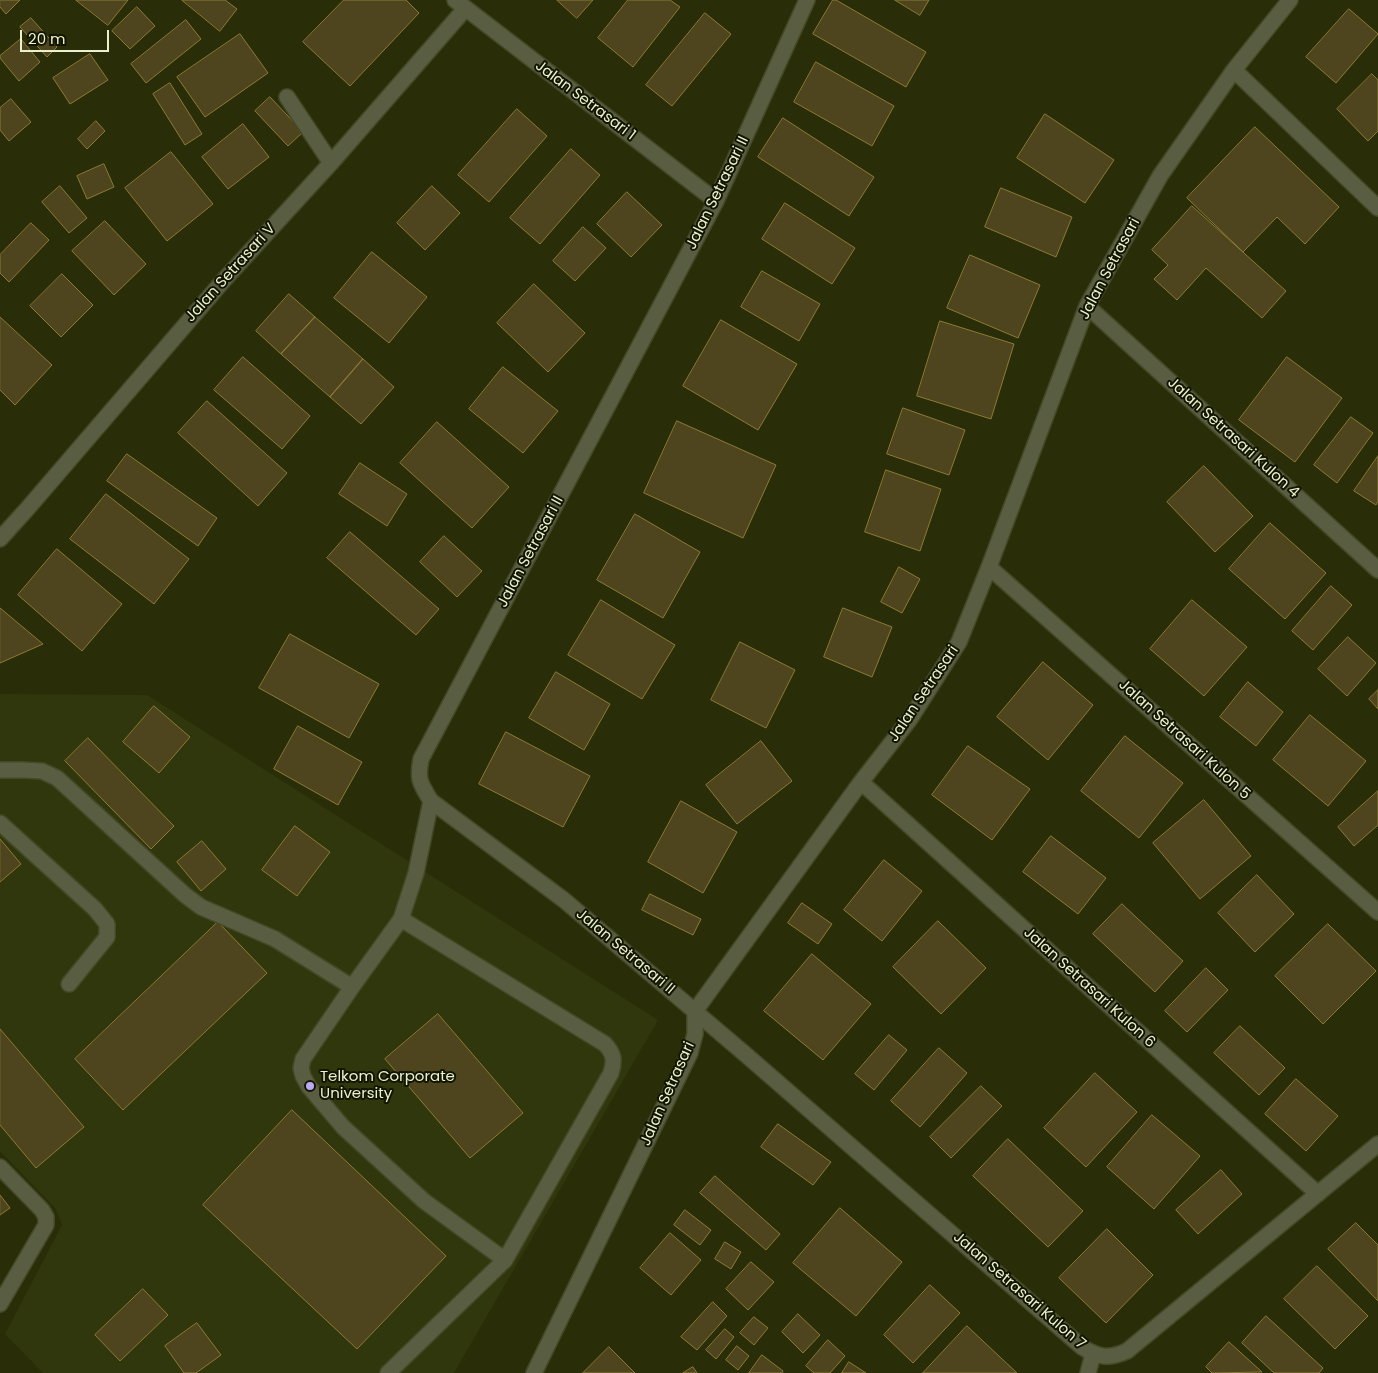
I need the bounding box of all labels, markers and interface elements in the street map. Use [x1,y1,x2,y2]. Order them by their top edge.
scale bar [22,20,111,52]
text: 20 m [28,28,66,49]
street label: Jalan Setrasari 1 [531,57,639,145]
street label: Jalan Setrasari II [683,134,753,252]
street label: Jalan Setrasari [1076,215,1144,323]
street label: Jalan Setrasari V [182,220,280,326]
street label: Jalan Setrasari Kulon 4 [1163,374,1303,502]
street label: Jalan Setrasari II [494,493,568,611]
street label: Jalan Setrasari [885,643,963,745]
street label: Jalan Setrasari Kulon 5 [1114,676,1254,804]
street label: Jalan Setrasari II [572,905,678,999]
street label: Jalan Setrasari Kulon 6 [1019,924,1159,1052]
street label: Jalan Setrasari [637,1039,699,1149]
place label: Telkom Corporate University [320,1068,455,1103]
marker: Telkom Corporate University [304,1080,316,1092]
street label: Jalan Setrasari Kulon 7 [949,1229,1089,1353]

